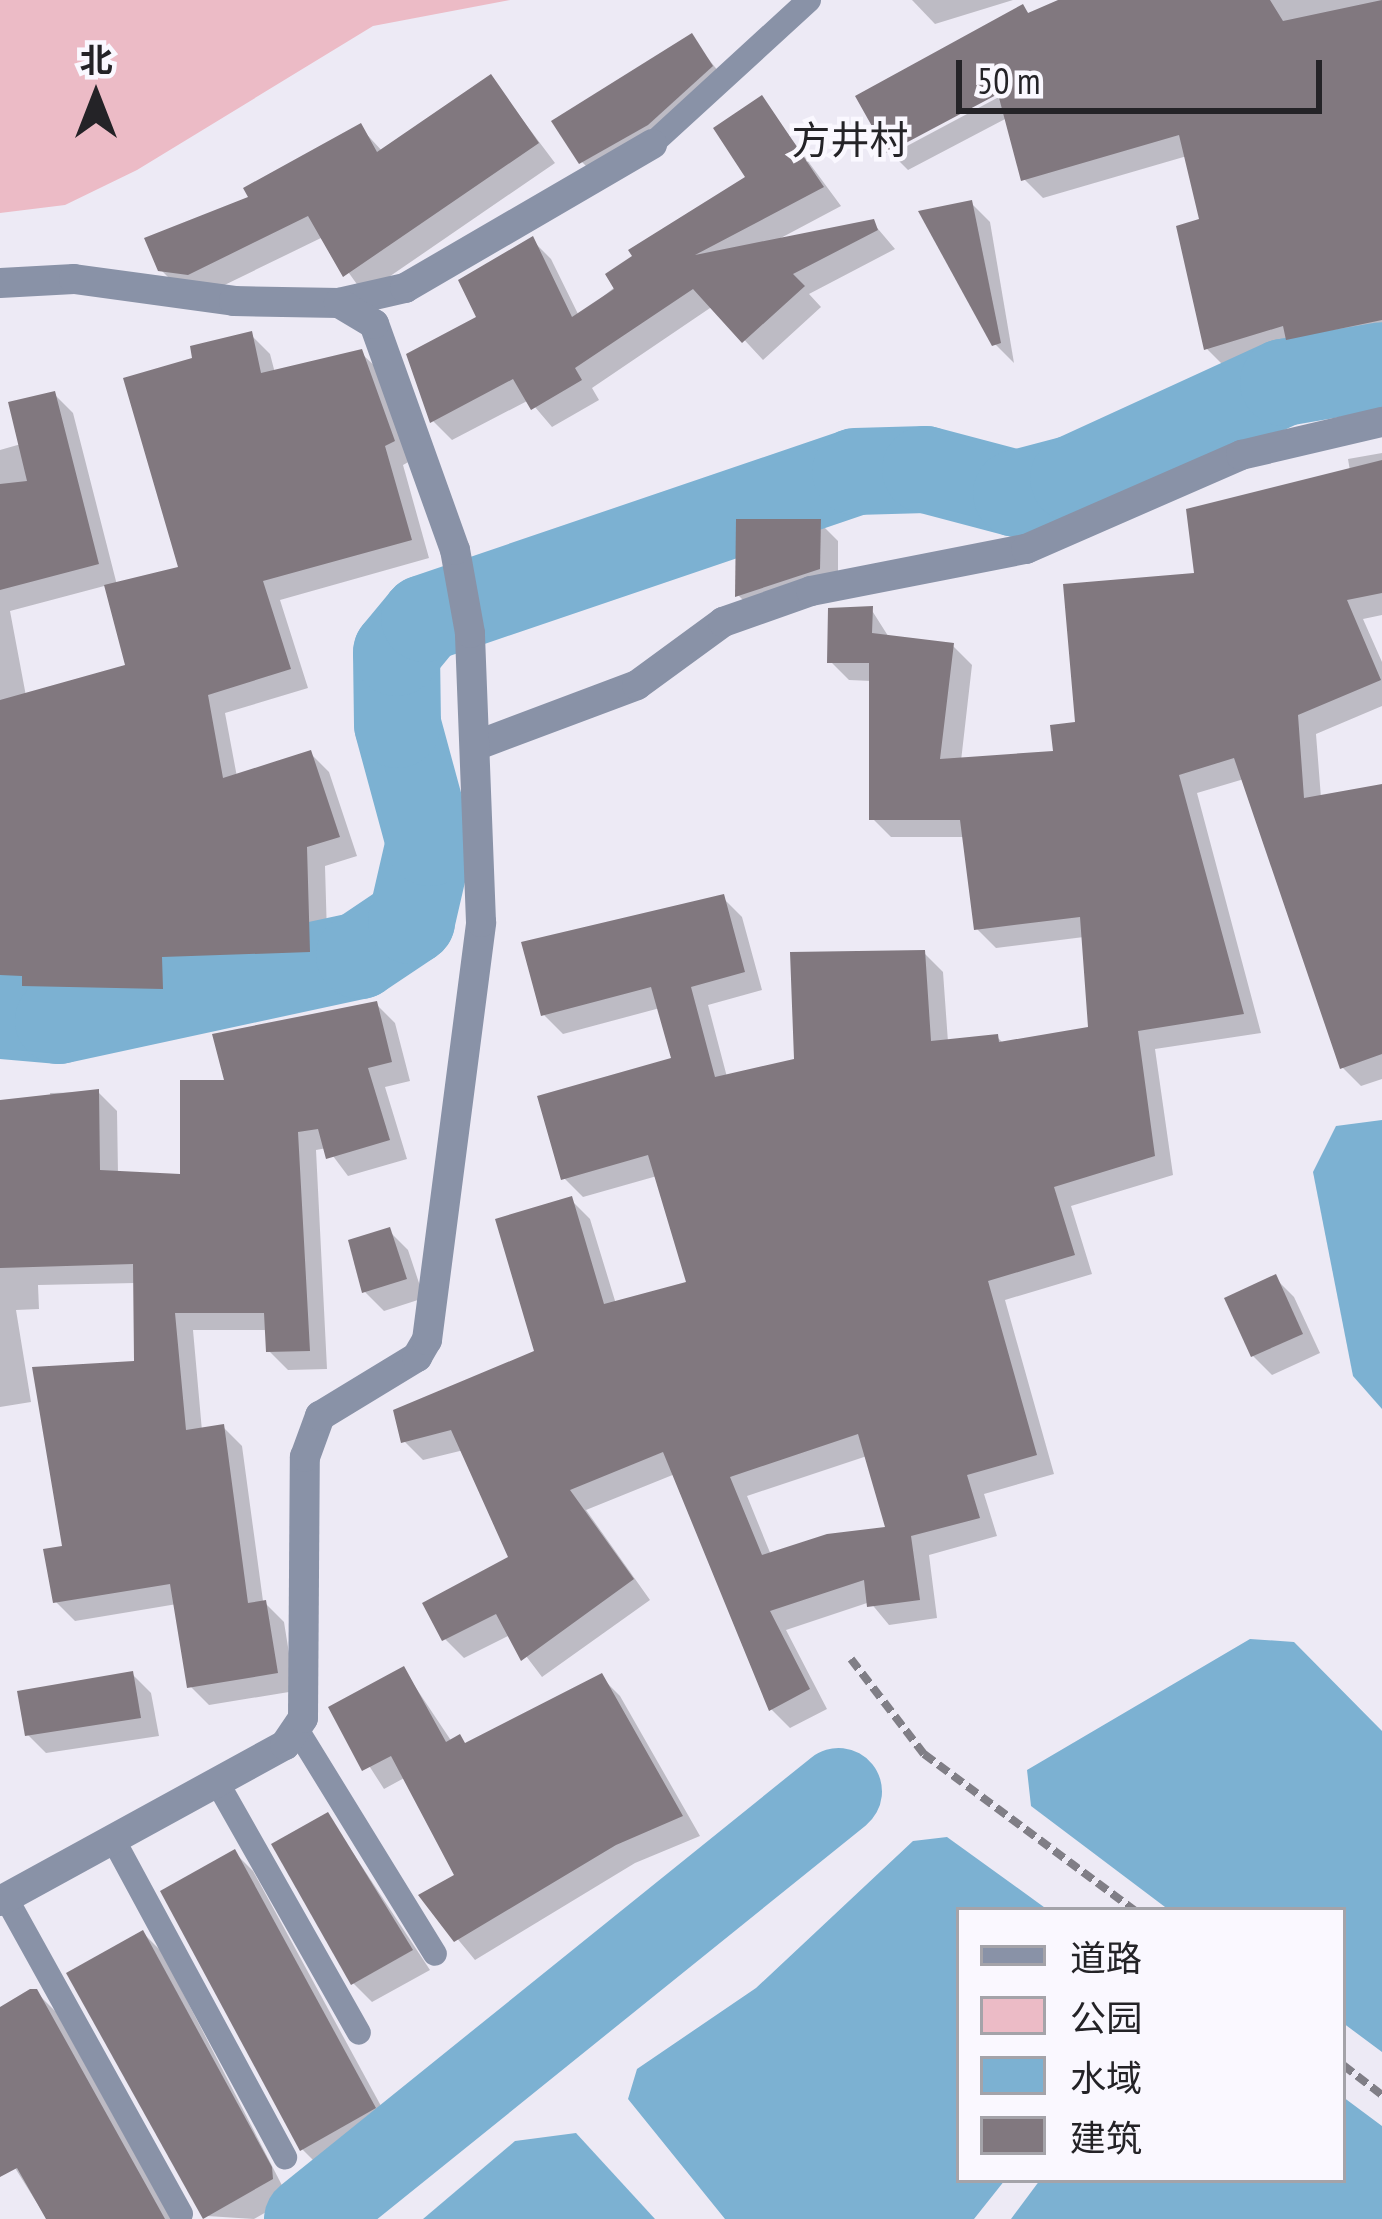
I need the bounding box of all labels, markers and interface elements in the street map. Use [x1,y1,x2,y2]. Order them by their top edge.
north arrow [36,36,156,156]
scale bar [962,36,1328,110]
text: 北 [80,38,113,81]
text: 50 m [977,57,1040,104]
district label: 方井村 [792,117,908,163]
legend [956,1907,1346,2183]
text: 道路 [1070,1934,1142,1981]
text: 公园 [1070,1994,1142,2041]
text: 水域 [1070,2054,1142,2101]
text: 建筑 [1070,2114,1142,2161]

